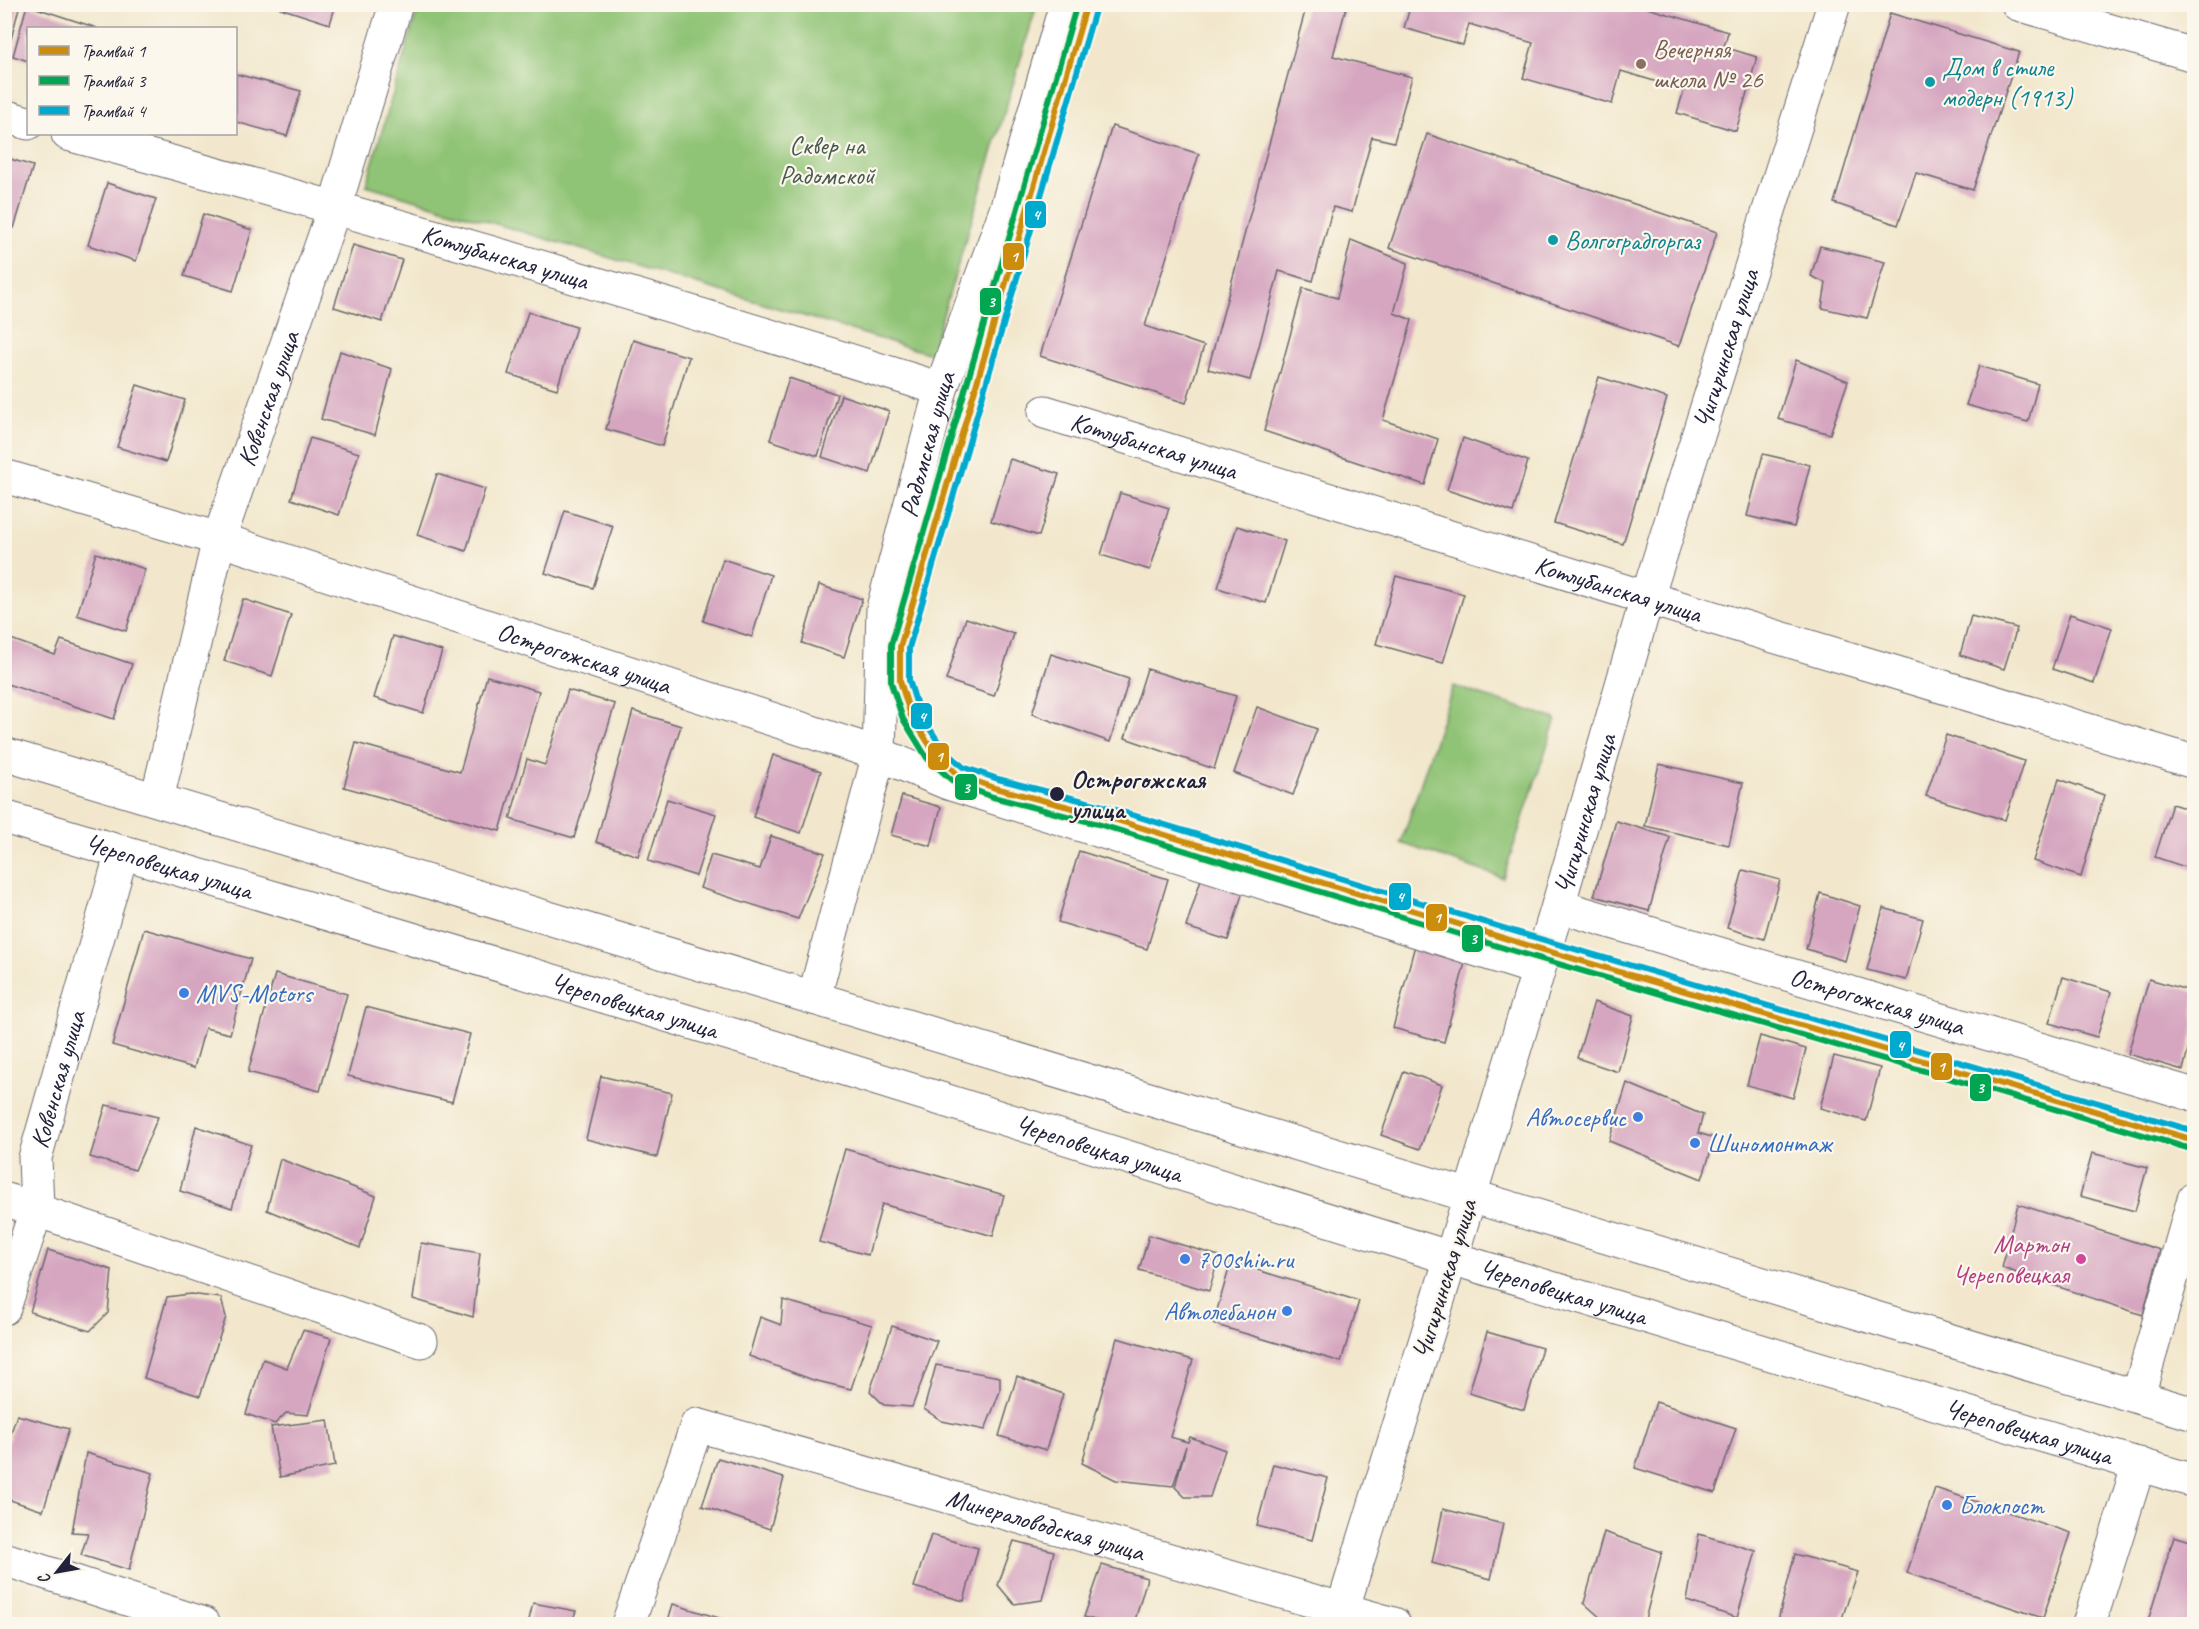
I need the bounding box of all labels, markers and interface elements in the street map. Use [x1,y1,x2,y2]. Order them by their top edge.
legend [27,27,237,135]
place label: Вечерняя школа № 26 [1653,33,1764,96]
text: Трамвай 1 [81,40,147,62]
place label: Дом в стиле модерн (1913) [1942,51,2074,114]
marker: Вечерняя школа № 26 [1634,57,1648,71]
text: Трамвай 3 [81,70,148,92]
marker: Дом в стиле модерн (1913) [1923,75,1937,89]
text: Трамвай 4 [81,100,148,122]
park label: Сквер на Радомской [779,129,877,192]
line badge: 4 [1024,200,1047,229]
text: 4 [1032,205,1041,225]
street label: Котлубанская улица [418,217,594,298]
place label: Волгоградгоргаз [1565,224,1702,257]
marker: Волгоградгоргаз [1546,233,1560,247]
line badge: 1 [1002,242,1025,271]
text: 1 [1010,247,1019,267]
street label: Чигиринская улица [1686,264,1767,432]
line badge: 3 [979,287,1002,316]
text: 3 [987,292,996,312]
street label: Ковенская улица [230,325,308,471]
street label: Радомская улица [892,366,964,521]
street label: Котлубанская улица [1067,405,1242,488]
street label: Котлубанская улица [1531,548,1707,631]
street label: Острогожская улица [493,615,676,703]
line badge: 4 [910,702,933,730]
text: 4 [918,707,927,727]
street label: Чигиринская улица [1546,729,1624,897]
line badge: 1 [927,742,950,771]
text: 1 [935,747,944,767]
place label: Острогожская улица [1069,763,1207,826]
line badge: 3 [954,773,978,801]
text: 3 [962,778,971,798]
marker: Острогожская улица [1048,785,1066,803]
street label: Череповецкая улица [81,826,258,908]
line badge: 4 [1388,882,1412,911]
text: 4 [1396,887,1405,907]
line badge: 1 [1425,903,1448,932]
text: 1 [1433,908,1442,928]
line badge: 3 [1461,924,1484,953]
text: 3 [1469,929,1478,949]
street label: Острогожская улица [1786,960,1970,1043]
street label: Череповецкая улица [547,965,724,1047]
place label: MVS-Motors [196,977,314,1010]
marker: MVS-Motors [177,986,191,1000]
street label: Ковенская улица [23,1006,93,1152]
line badge: 4 [1889,1030,1912,1059]
text: 4 [1896,1036,1905,1056]
line badge: 1 [1930,1052,1953,1081]
text: 1 [1937,1057,1946,1077]
line badge: 3 [1969,1073,1992,1102]
text: 3 [1976,1078,1985,1098]
place label: Автосервис [1526,1101,1627,1134]
street label: Череповецкая улица [1011,1107,1188,1191]
marker: Автосервис [1631,1110,1645,1124]
place label: Шиномонтаж [1707,1127,1834,1160]
marker: Шиномонтаж [1688,1136,1702,1150]
street label: Чигиринская улица [1405,1194,1485,1363]
place label: Мартон Череповецкая [1953,1228,2071,1291]
place label: 700shin.ru [1197,1243,1295,1276]
marker: 700shin.ru [1178,1252,1192,1266]
street label: Череповецкая улица [1476,1252,1653,1333]
marker: Мартон Череповецкая [2074,1252,2088,1266]
place label: Автолебанон [1164,1295,1277,1328]
marker: Автолебанон [1280,1304,1294,1318]
street label: Череповецкая улица [1941,1391,2118,1473]
street label: Минераловодская улица [943,1481,1150,1569]
place label: Блокпост [1959,1489,2046,1522]
marker: Блокпост [1940,1498,1954,1512]
north arrow [27,1542,87,1602]
text: С [33,1569,56,1588]

